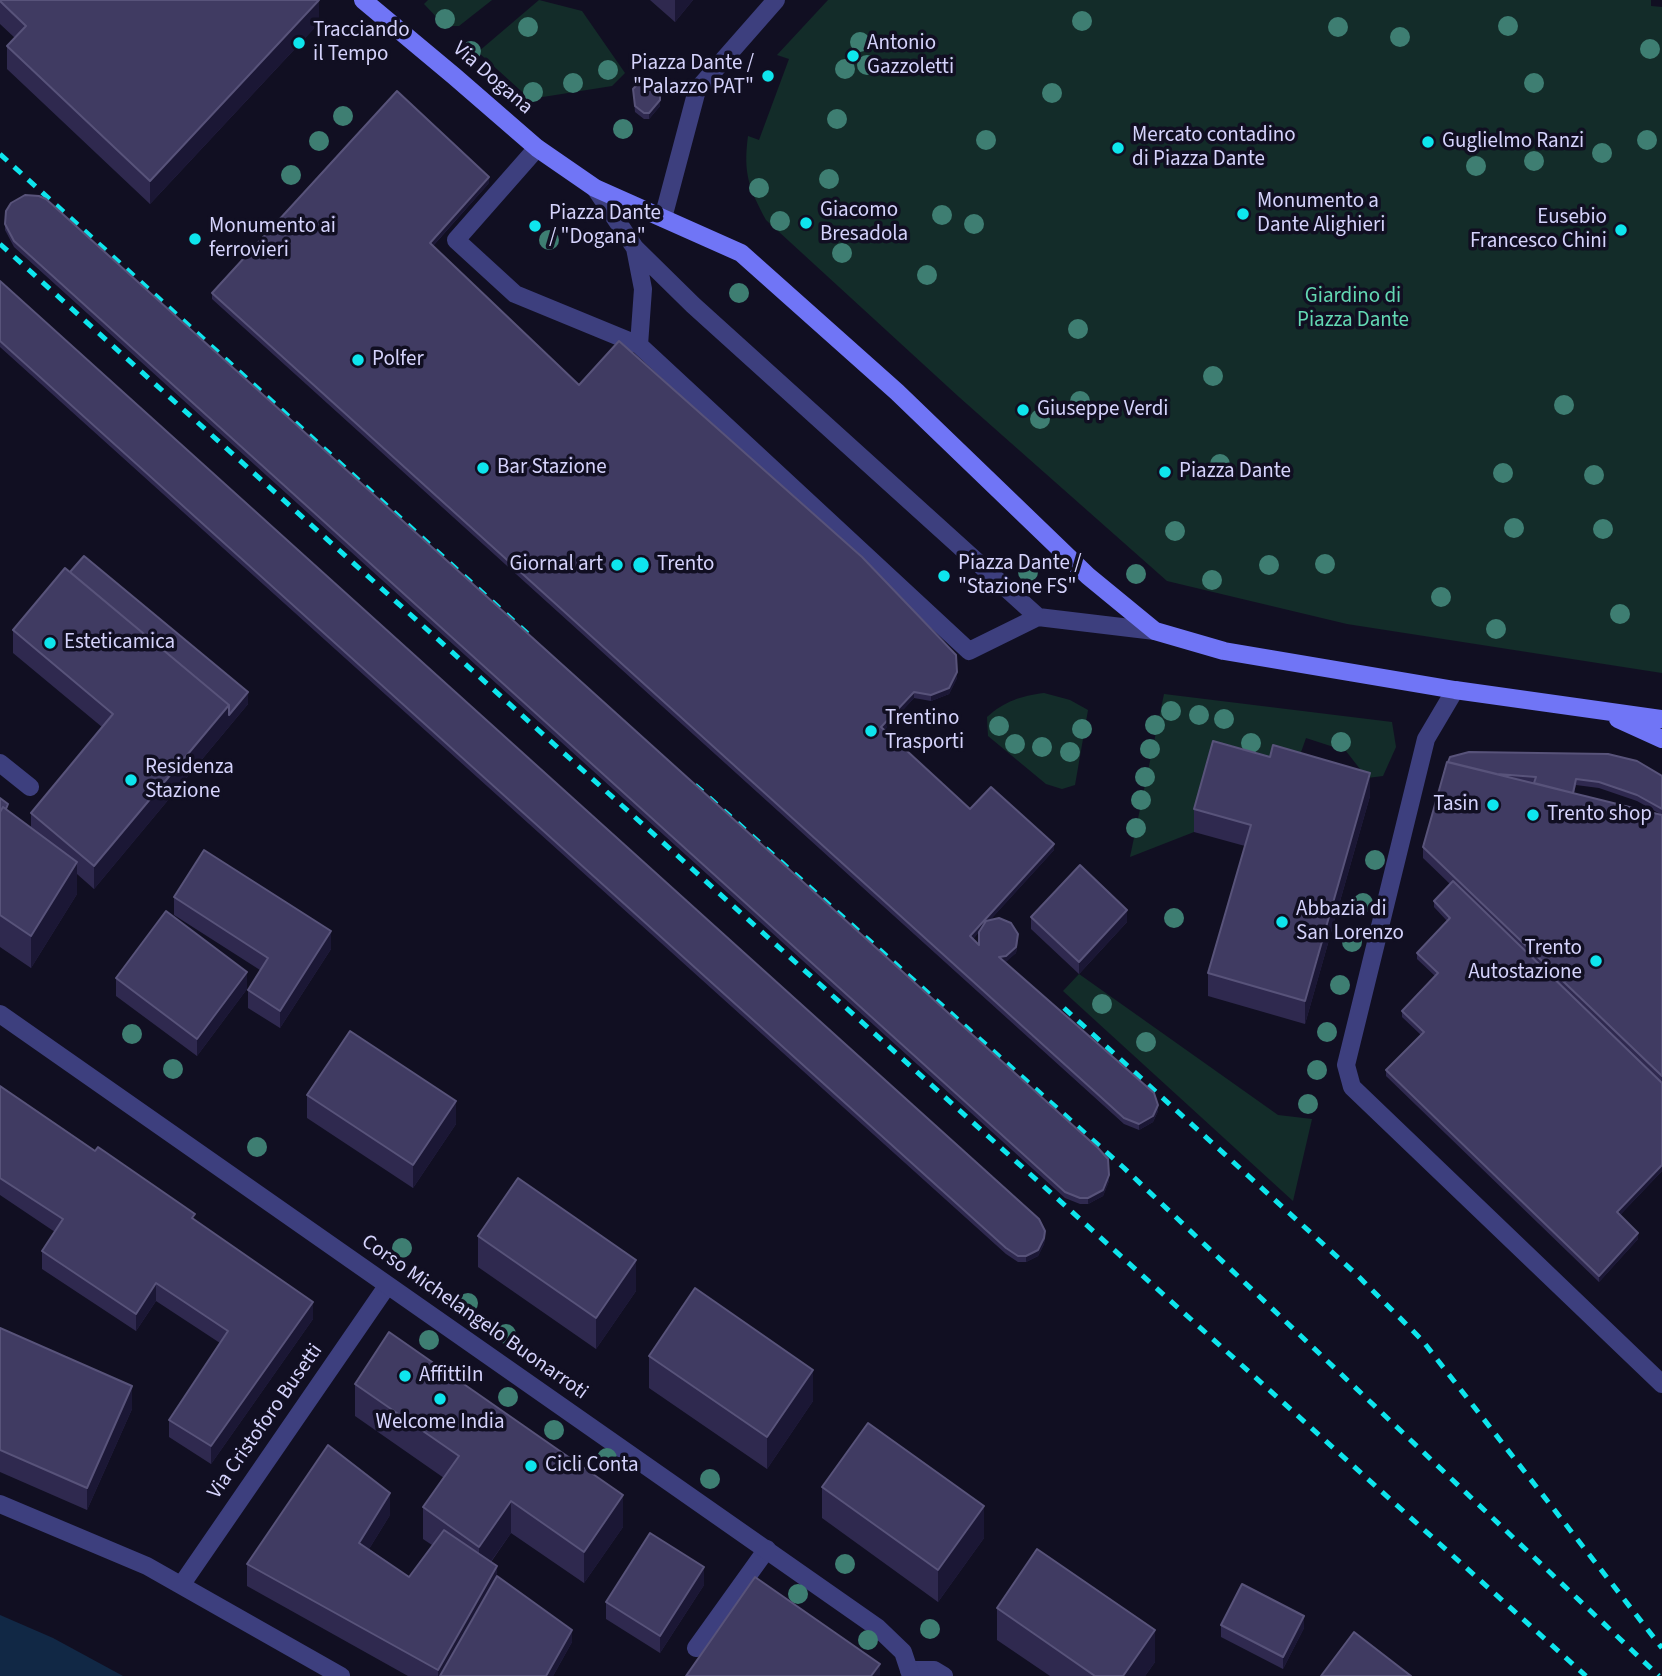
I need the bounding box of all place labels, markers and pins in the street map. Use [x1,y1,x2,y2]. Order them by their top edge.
place label: Tracciando il Tempo [313,18,410,68]
place label: Antonio Gazzoletti [867,31,954,81]
marker: Tracciando il Tempo [291,35,307,51]
marker: Antonio Gazzoletti [845,48,861,64]
place label: Piazza Dante / "Palazzo PAT" [630,51,754,101]
marker: Piazza Dante / "Palazzo PAT" [760,68,776,84]
place label: Mercato contadino di Piazza Dante [1132,123,1296,173]
place label: Guglielmo Ranzi [1442,129,1584,155]
marker: Guglielmo Ranzi [1420,134,1436,150]
marker: Mercato contadino di Piazza Dante [1110,140,1126,156]
place label: Monumento a Dante Alighieri [1257,189,1385,239]
place label: Giacomo Bresadola [820,198,908,248]
place label: Piazza Dante / "Dogana" [549,201,661,251]
place label: Eusebio Francesco Chini [1470,205,1607,255]
marker: Monumento a Dante Alighieri [1235,206,1251,222]
place label: Monumento ai ferrovieri [209,214,336,264]
marker: Giacomo Bresadola [798,215,814,231]
marker: Piazza Dante / "Dogana" [527,218,543,234]
marker: Eusebio Francesco Chini [1613,222,1629,238]
marker: Monumento ai ferrovieri [187,231,203,247]
place label: Polfer [372,347,424,373]
marker: Polfer [350,352,366,368]
place label: Giuseppe Verdi [1037,397,1169,423]
marker: Giuseppe Verdi [1015,402,1031,418]
place label: Bar Stazione [497,455,607,481]
place label: Piazza Dante [1179,459,1291,485]
marker: Bar Stazione [475,460,491,476]
marker: Piazza Dante [1157,464,1173,480]
place label: Piazza Dante / "Stazione FS" [958,551,1082,601]
place label: Giornal art [510,552,603,578]
place label: Trento [657,552,714,578]
marker: Trento [631,555,651,575]
marker: Giornal art [609,557,625,573]
marker: Piazza Dante / "Stazione FS" [936,568,952,584]
place label: Esteticamica [64,630,175,656]
marker: Esteticamica [42,635,58,651]
place label: Trentino Trasporti [885,706,964,756]
marker: Trentino Trasporti [863,723,879,739]
place label: Residenza Stazione [145,755,234,805]
marker: Residenza Stazione [123,772,139,788]
place label: Tasin [1433,792,1479,818]
marker: Tasin [1485,797,1501,813]
place label: Trento shop [1547,802,1652,828]
marker: Trento shop [1525,807,1541,823]
place label: Abbazia di San Lorenzo [1296,897,1404,947]
marker: Abbazia di San Lorenzo [1274,914,1290,930]
place label: Trento Autostazione [1468,936,1582,986]
marker: Trento Autostazione [1588,953,1604,969]
place label: AffittiIn [419,1363,483,1389]
marker: AffittiIn [397,1368,413,1384]
marker: Welcome India [432,1391,448,1407]
place label: Welcome India [375,1410,505,1436]
place label: Cicli Conta [545,1453,639,1479]
marker: Cicli Conta [523,1458,539,1474]

